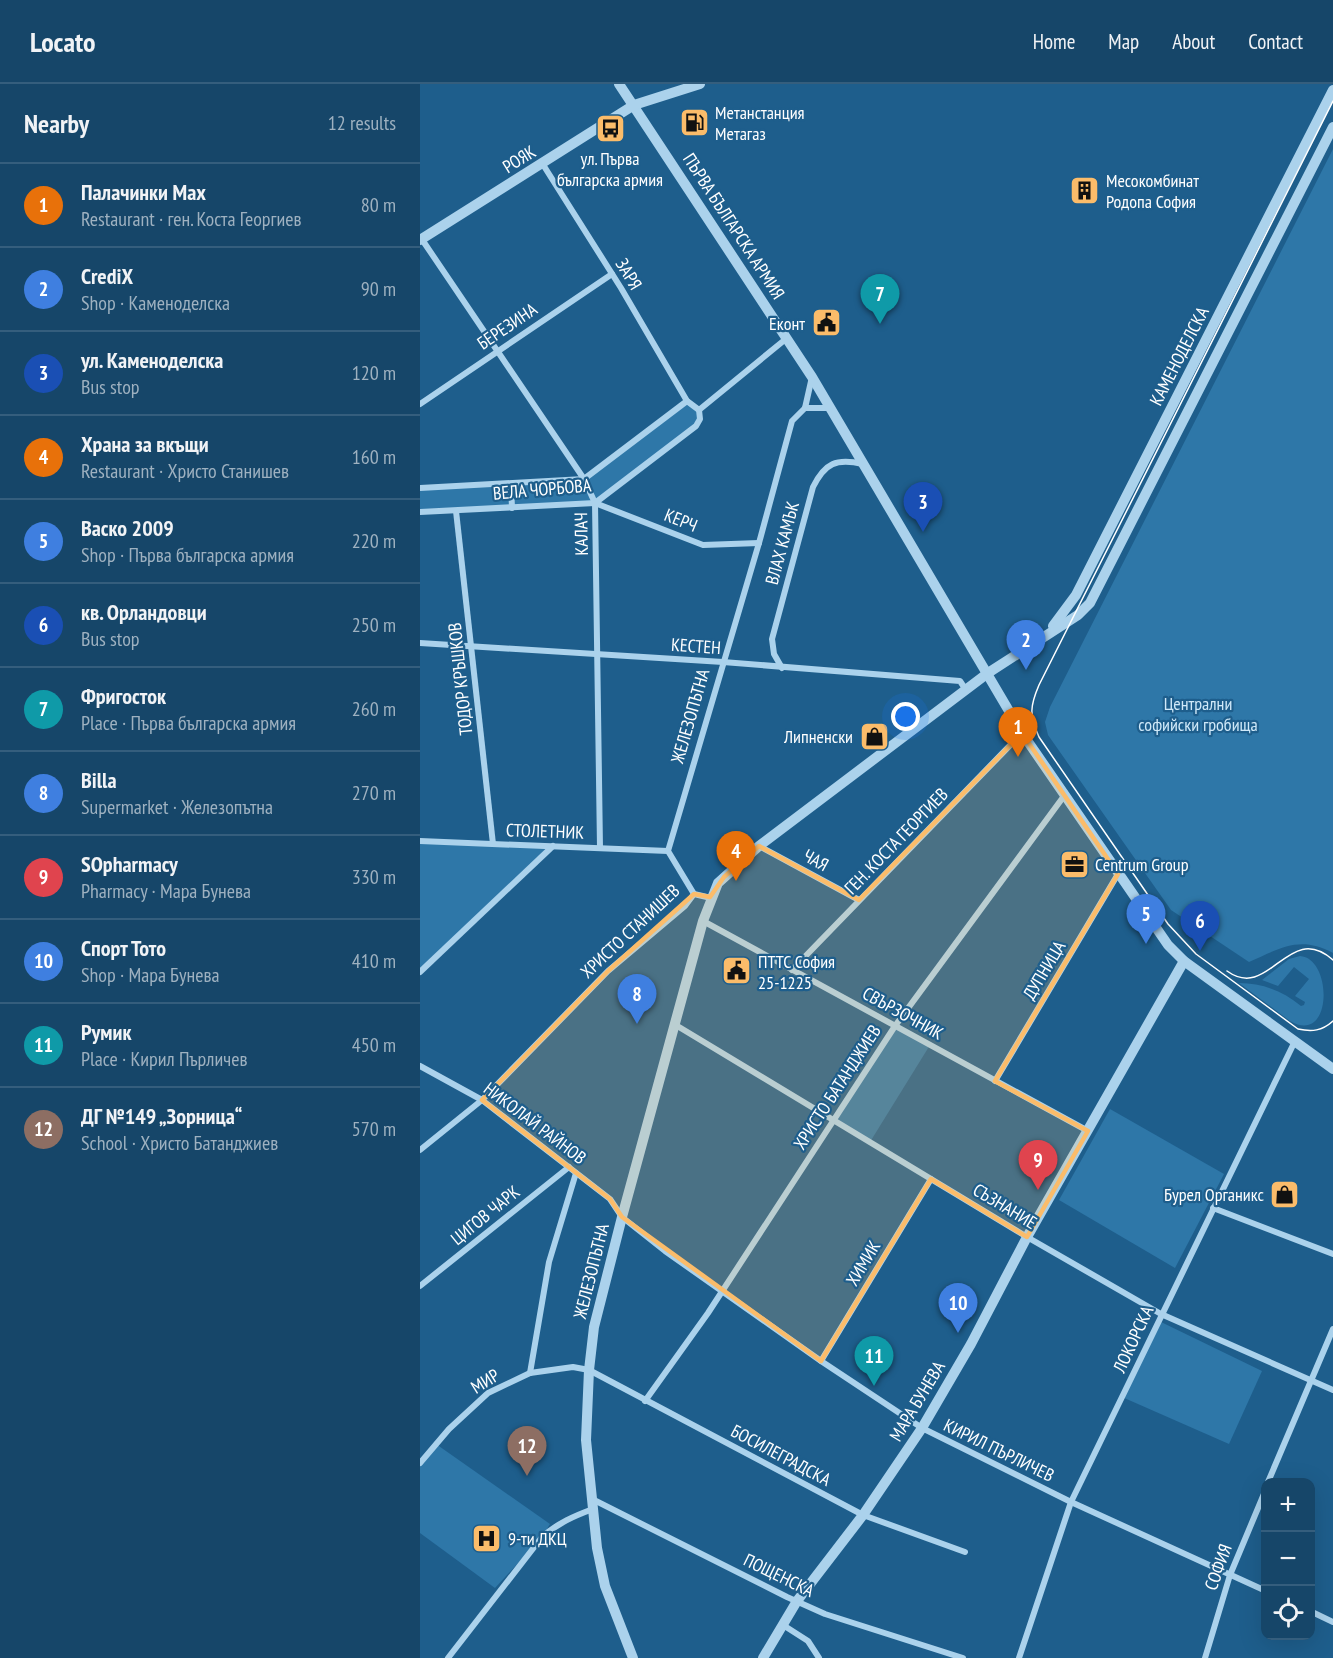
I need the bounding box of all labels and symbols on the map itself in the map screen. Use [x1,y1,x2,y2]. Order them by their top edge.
place label: Метанстанция Метагаз [715,101,805,145]
fuel station icon: Метанстанция Метагаз [678,106,710,138]
bus stop icon: ул. Първа българска армия [594,113,626,145]
street label: РОЯК [498,140,540,178]
place label: ул. Първа българска армия [557,147,663,191]
street label: ПЪРВА БЪЛГАРСКА АРМИЯ [678,149,790,303]
place label: Месокомбинат Родопа София [1106,169,1199,213]
building icon: Месокомбинат Родопа София [1069,174,1101,206]
street label: ЗАРЯ [611,254,647,294]
pin: 7 [860,274,900,324]
street label: БЕРЕЗИНА [473,297,542,354]
street label: КАМЕНОДЕЛСКА [1144,302,1214,409]
public building icon: Еконт [810,307,842,339]
place label: Еконт [769,312,805,335]
street label: ВЕЛА ЧОРБОВА [492,473,593,505]
pin: 3 [904,482,942,532]
street label: ВЛАХ КАМЪК [760,499,804,587]
street label: КЕРЧ [661,503,701,537]
street label: КАЛАЧ [569,512,593,556]
pin: 2 [1006,620,1046,670]
street label: ТОДОР КРЪШКОВ [443,622,477,736]
street label: КЕСТЕН [670,633,722,659]
street label: ЖЕЛЕЗОПЪТНА [665,666,715,767]
park label: Централни софийски гробища [1138,692,1258,736]
your location [891,702,920,731]
pin: 1 [998,708,1038,757]
shop icon: Липненски [858,720,890,752]
place label: Липненски [783,725,853,748]
street label: ГЕН. КОСТА ГЕОРГИЕВ [839,783,953,899]
street label: СТОЛЕТНИК [506,818,585,844]
pin: 4 [716,832,756,881]
street label: ЧАЯ [799,844,833,876]
office icon: Centrum Group [1058,848,1090,880]
place label: Centrum Group [1095,853,1189,876]
street label: ХРИСТО СТАНИШЕВ [576,879,684,983]
pin: 5 [1126,894,1166,944]
pin: 6 [1180,902,1220,951]
street label: ДУПНИЦА [1017,936,1071,1004]
place label: ПТТС София 25-1225 [758,950,835,994]
public building icon: ПТТС София 25-1225 [721,955,753,987]
pin: 8 [618,974,656,1024]
street label: СВЪРЗОЧНИК [859,981,948,1045]
street label: ХРИСТО БАТАНДЖИЕВ [788,1020,886,1154]
street label: НИКОЛАЙ РАЙНОВ [479,1077,591,1169]
pin: 9 [1018,1140,1058,1190]
street label: СЪЗНАНИЕ [969,1178,1041,1234]
shop icon: Бурел Органикс [1269,1178,1301,1210]
street label: ЦИГОВ ЧАРК [446,1180,524,1250]
place label: Бурел Органикс [1164,1183,1265,1206]
street label: ЖЕЛЕЗОПЪТНА [568,1221,614,1322]
street label: ХИМИК [841,1236,886,1290]
pin: 10 [938,1284,978,1333]
street label: ЛОКОРСКА [1107,1302,1159,1377]
pin: 11 [854,1336,894,1386]
street label: МАРА БУНЕВА [884,1356,950,1445]
street label: МИР [466,1363,504,1399]
street label: КИРИЛ ПЪРЛИЧЕВ [940,1413,1058,1487]
street label: БОСИЛЕГРАДСКА [727,1419,835,1491]
pin: 12 [508,1426,546,1476]
hospital icon: 9-ти ДКЦ [471,1522,503,1554]
place label: 9-ти ДКЦ [508,1527,567,1550]
street label: СОФИЯ [1199,1541,1237,1593]
street label: ПОЩЕНСКА [740,1548,818,1602]

